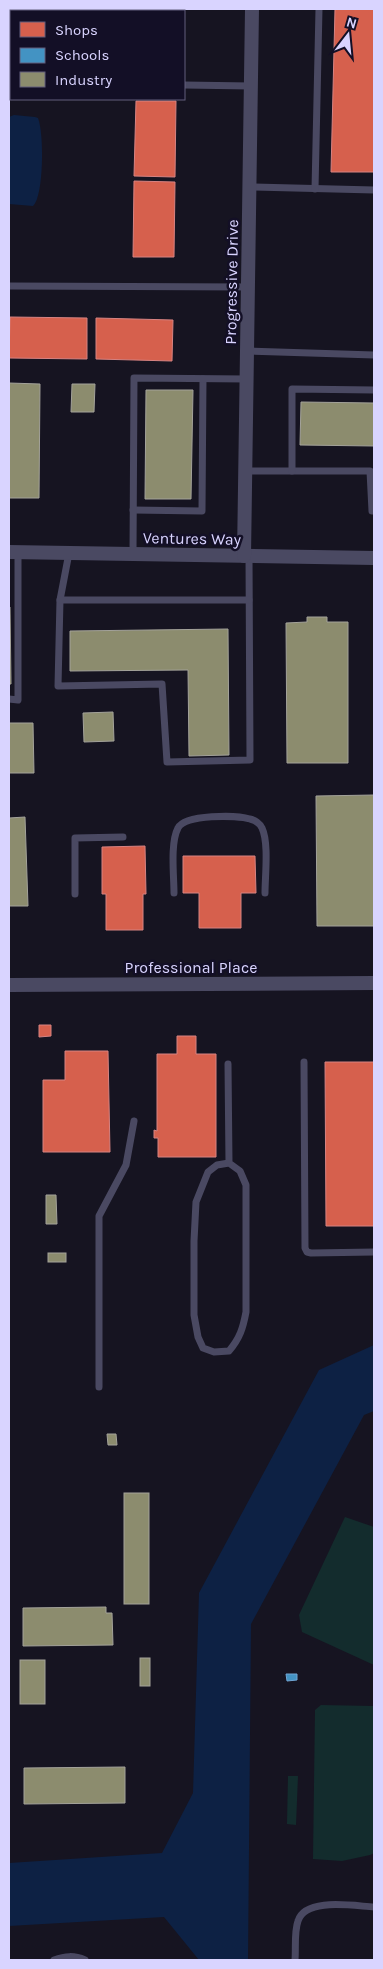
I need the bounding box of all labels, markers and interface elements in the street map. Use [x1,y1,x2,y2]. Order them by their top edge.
legend [10,10,185,100]
north arrow [323,10,373,60]
text: N [344,13,359,33]
text: Shops [55,21,98,39]
text: Schools [55,46,109,64]
text: Industry [55,71,112,89]
street label: Progressive Drive [221,219,242,345]
street label: Ventures Way [143,528,242,549]
street label: Professional Place [125,958,257,977]

